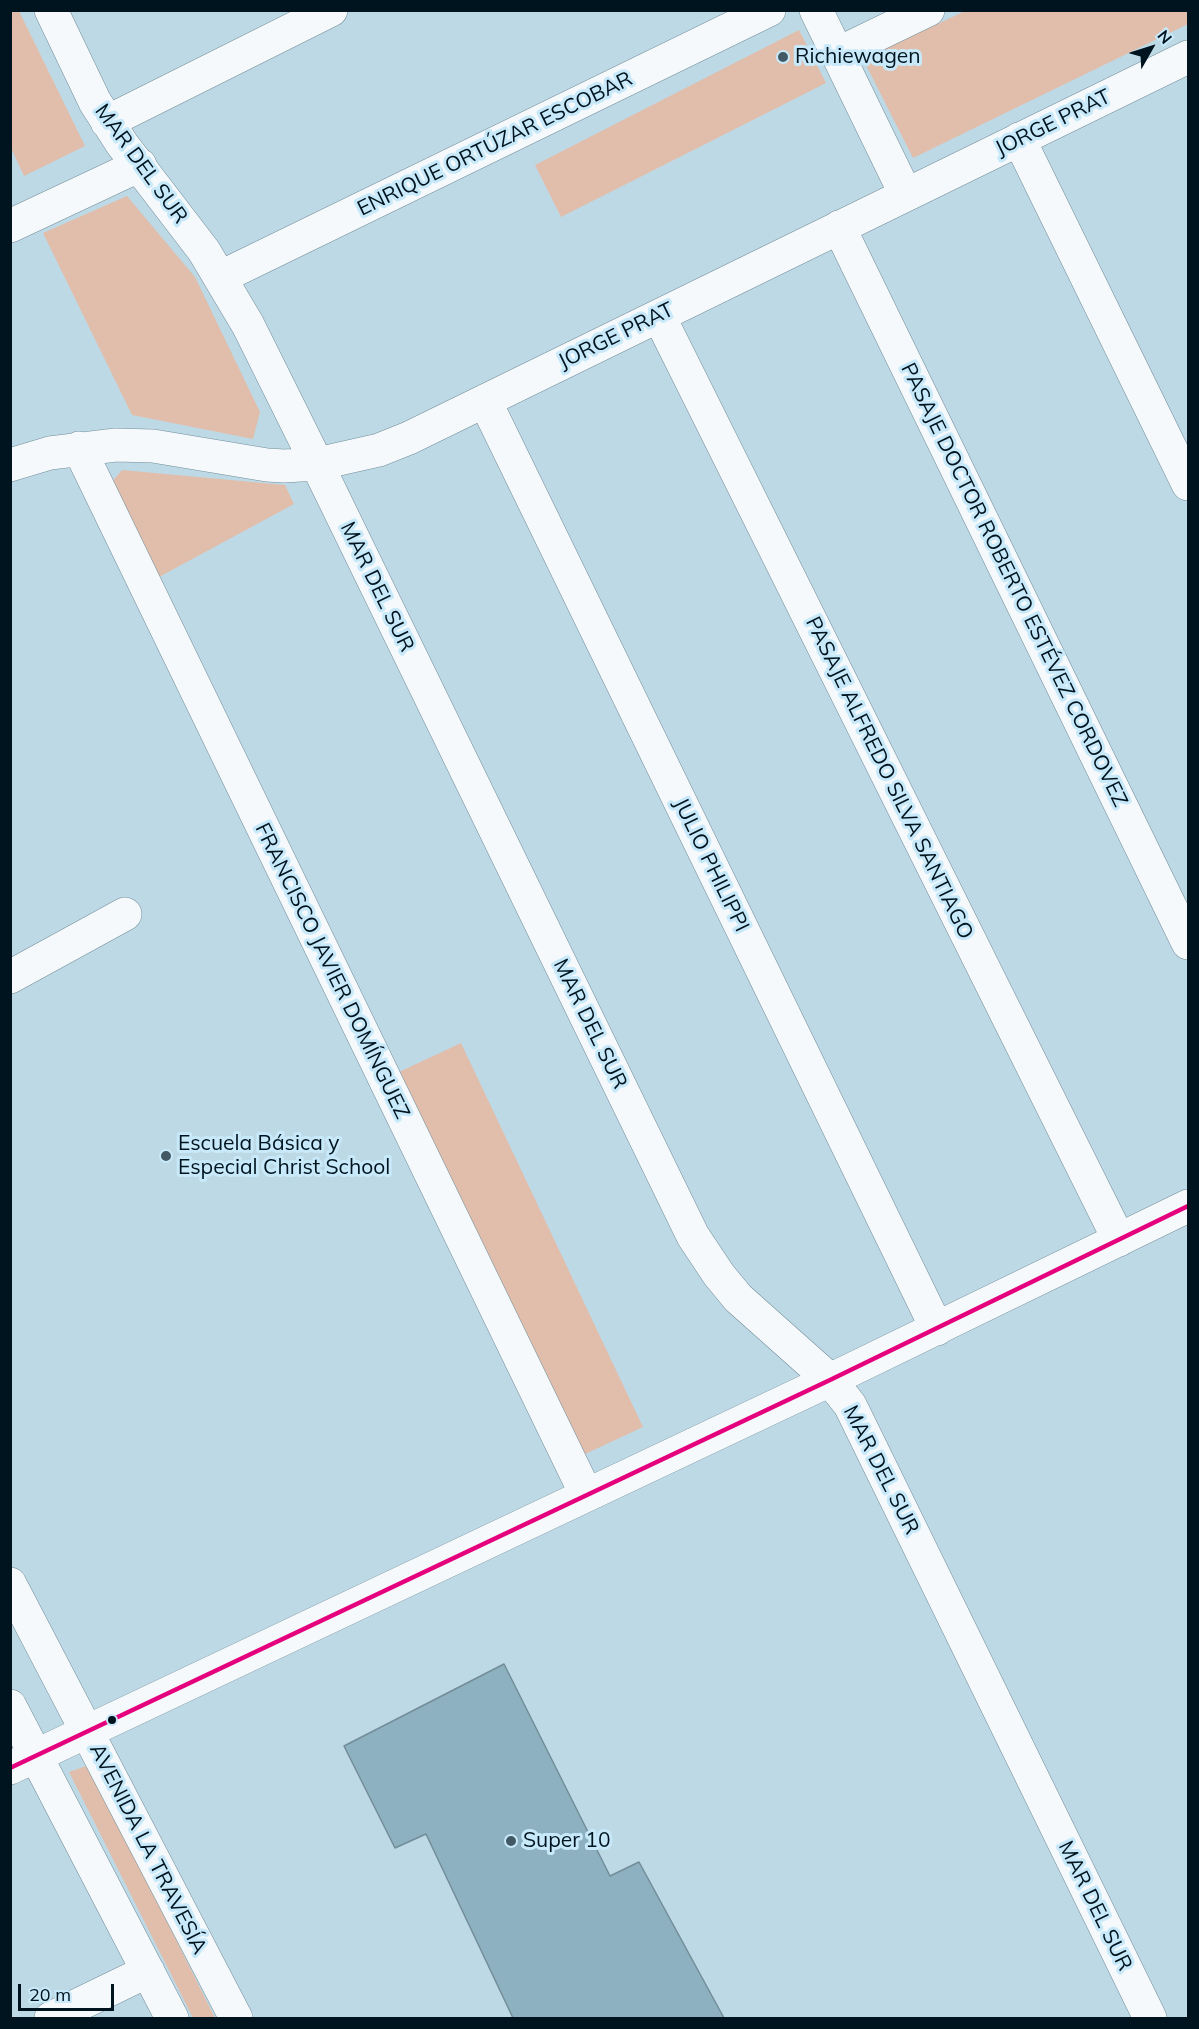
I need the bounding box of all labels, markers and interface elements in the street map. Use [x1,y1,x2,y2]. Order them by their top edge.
north arrow [1121,18,1181,78]
text: N [1153,26,1177,48]
place label: Richiewagen [795,44,921,70]
marker: Richiewagen [776,50,790,64]
street label: ENRIQUE ORTÚZAR ESCOBAR [353,66,637,222]
street label: JORGE PRAT [991,84,1115,162]
street label: MAR DEL SUR [89,99,193,229]
street label: JORGE PRAT [554,297,678,375]
street label: PASAJE DOCTOR ROBERTO ESTÉVEZ CORDOVEZ [895,359,1133,811]
street label: MAR DEL SUR [335,518,419,656]
street label: PASAJE ALFREDO SILVA SANTIAGO [800,613,978,943]
street label: JULIO PHILIPPI [668,794,754,936]
street label: FRANCISCO JAVIER DOMÍNGUEZ [249,819,415,1123]
street label: MAR DEL SUR [548,955,632,1093]
place label: Escuela Básica y Especial Christ School [178,1131,390,1181]
marker: Escuela Básica y Especial Christ School [159,1149,173,1163]
street label: MAR DEL SUR [838,1401,924,1539]
unlabelled marker [106,1714,118,1726]
street label: AVENIDA LA TRAVESÍA [84,1740,212,1958]
place label: Super 10 [523,1828,611,1854]
marker: Super 10 [504,1834,518,1848]
street label: MAR DEL SUR [1053,1837,1137,1975]
scale bar [21,1972,117,2010]
text: 20 m [29,1983,71,2006]

